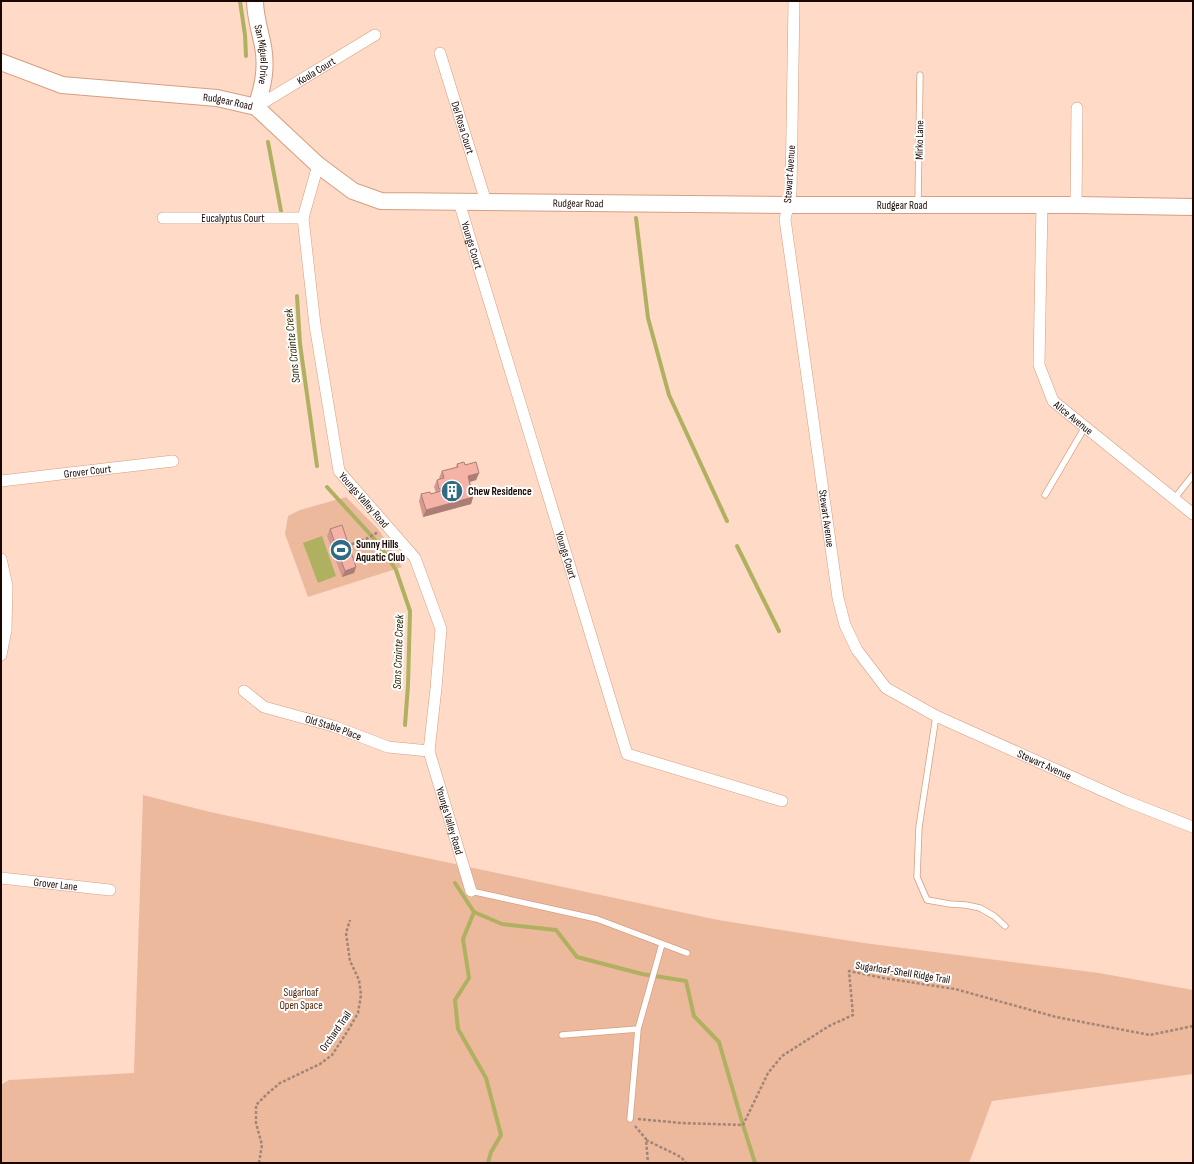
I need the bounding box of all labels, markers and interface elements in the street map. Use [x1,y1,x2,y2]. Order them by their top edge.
street label: San Miguel Drive [251,23,271,85]
street label: Koala Court [294,54,338,88]
street label: Rudgear Road [202,91,254,113]
street label: Del Rosa Court [448,100,477,156]
street label: Mirko Lane [913,120,926,160]
street label: Stewart Avenue [781,145,798,203]
street label: Rudgear Road [553,197,604,210]
street label: Rudgear Road [877,199,928,212]
street label: Eucalyptus Court [201,212,265,225]
street label: Youngs Court [458,220,485,271]
water label: Sans Crainte Creek [281,307,304,384]
street label: Alice Avenue [1050,398,1095,438]
street label: Grover Court [63,462,113,481]
street label: Youngs Valley Road [336,470,392,531]
building icon: Chew Residence [439,478,465,504]
place label: Chew Residence [468,485,532,498]
street label: Stewart Avenue [816,489,837,548]
street label: Youngs Court [553,530,580,581]
sports icon: Sunny Hills Aquatic Club [328,537,354,563]
place label: Sunny Hills Aquatic Club [355,538,405,564]
water label: Sans Crainte Creek [390,614,407,690]
street label: Old Stable Place [304,713,363,743]
street label: Stewart Avenue [1015,747,1073,783]
street label: Youngs Valley Road [433,785,466,856]
street label: Grover Lane [33,876,78,893]
street label: Sugarloaf-Shell Ridge Trail [855,959,951,986]
park label: Sugarloaf Open Space [279,986,323,1012]
street label: Orchard Trail [317,1009,354,1054]

